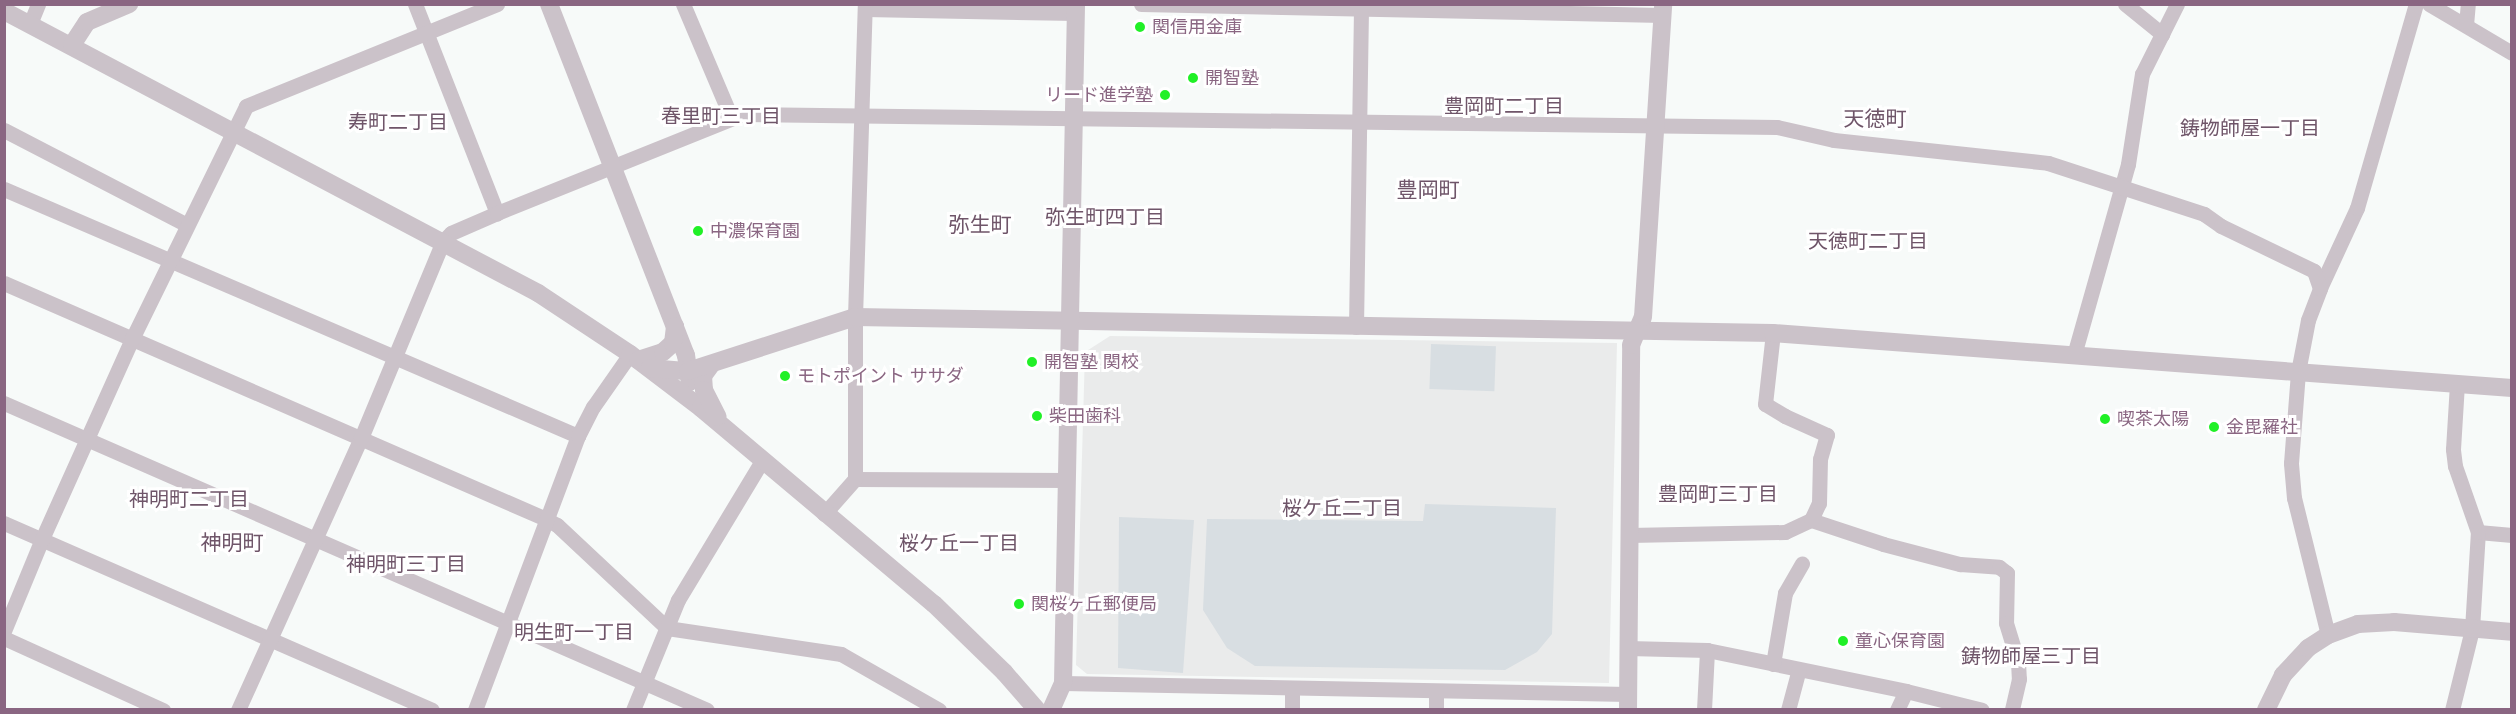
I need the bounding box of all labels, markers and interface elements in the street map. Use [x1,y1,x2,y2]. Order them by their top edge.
place label: 関信用金庫 [1152,16,1242,38]
marker: 関信用金庫 [1133,20,1147,34]
place label: 開智塾 [1205,67,1259,89]
marker: 開智塾 [1186,71,1200,85]
place label: リード進学塾 [1045,84,1153,106]
marker: リード進学塾 [1158,88,1172,102]
district label: 豊岡町二丁目 [1444,94,1564,118]
district label: 春里町三丁目 [661,104,781,128]
district label: 天徳町 [1844,106,1906,132]
district label: 寿町二丁目 [348,110,448,134]
district label: 鋳物師屋一丁目 [2180,116,2320,140]
district label: 豊岡町 [1397,177,1459,203]
district label: 弥生町四丁目 [1045,205,1165,229]
district label: 弥生町 [949,212,1011,238]
place label: 中濃保育園 [710,220,800,242]
marker: 中濃保育園 [691,224,705,238]
district label: 天徳町二丁目 [1808,229,1928,253]
place label: 開智塾 関校 [1044,351,1139,373]
marker: 開智塾 関校 [1025,355,1039,369]
place label: モトポイント ササダ [797,365,964,387]
marker: モトポイント ササダ [778,369,792,383]
place label: 柴田歯科 [1049,405,1121,427]
place label: 喫茶太陽 [2117,408,2189,430]
marker: 柴田歯科 [1030,409,1044,423]
marker: 喫茶太陽 [2098,412,2112,426]
place label: 金毘羅社 [2226,416,2298,438]
marker: 金毘羅社 [2207,420,2221,434]
district label: 豊岡町三丁目 [1658,482,1778,506]
district label: 神明町二丁目 [129,487,249,511]
district label: 桜ケ丘二丁目 [1282,496,1402,520]
district label: 神明町 [201,530,263,556]
district label: 桜ケ丘一丁目 [899,531,1019,555]
district label: 神明町三丁目 [346,552,466,576]
place label: 関桜ヶ丘郵便局 [1031,593,1157,615]
marker: 関桜ヶ丘郵便局 [1012,597,1026,611]
district label: 明生町一丁目 [514,620,634,644]
place label: 童心保育園 [1855,630,1945,652]
marker: 童心保育園 [1836,634,1850,648]
district label: 鋳物師屋三丁目 [1961,644,2101,668]

